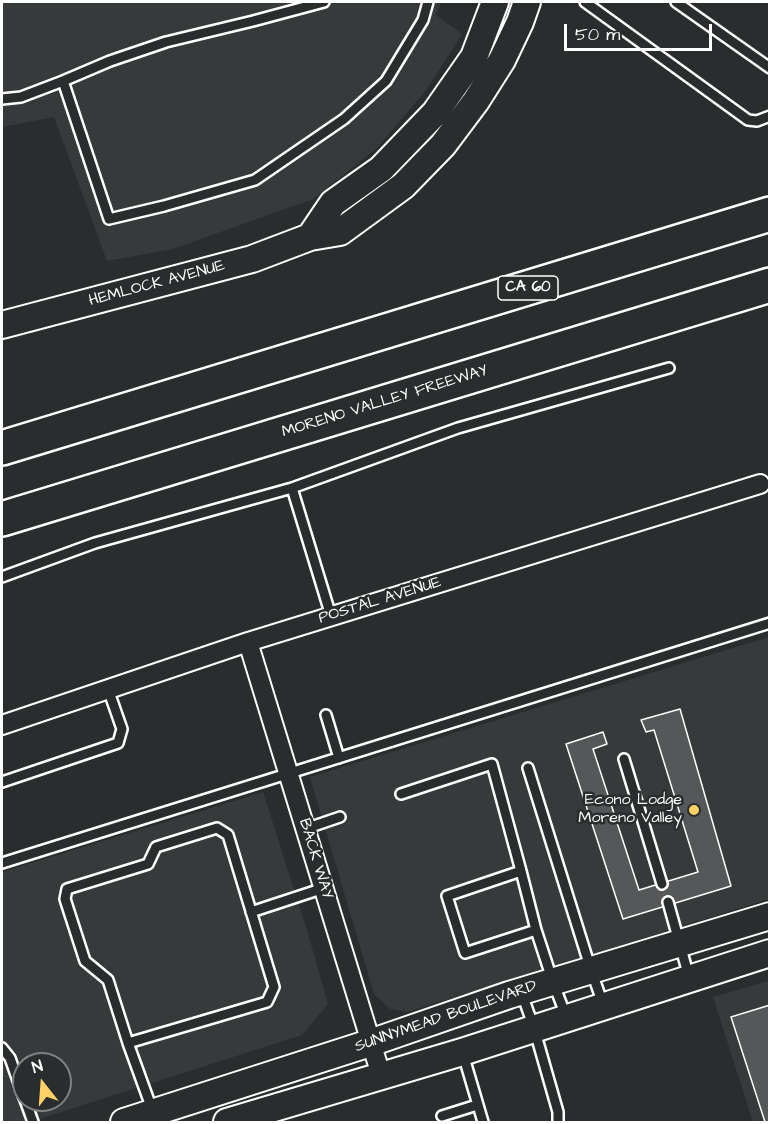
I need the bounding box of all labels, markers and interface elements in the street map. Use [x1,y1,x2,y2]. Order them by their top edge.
scale bar [567,12,716,50]
text: 50 m [575,22,620,47]
street label: HEMLOCK AVENUE [87,257,227,311]
road number: CA 60 [498,276,558,300]
street label: MORENO VALLEY FREEWAY [280,362,490,442]
street label: POSTAL AVENUE [316,573,444,629]
place label: Econo Lodge Moreno Valley [578,791,682,829]
marker: Econo Lodge Moreno Valley [687,803,701,817]
street label: BACK WAY [294,817,336,901]
street label: SUNNYMEAD BOULEVARD [352,977,540,1057]
north arrow [12,1052,72,1112]
text: N [29,1055,45,1079]

